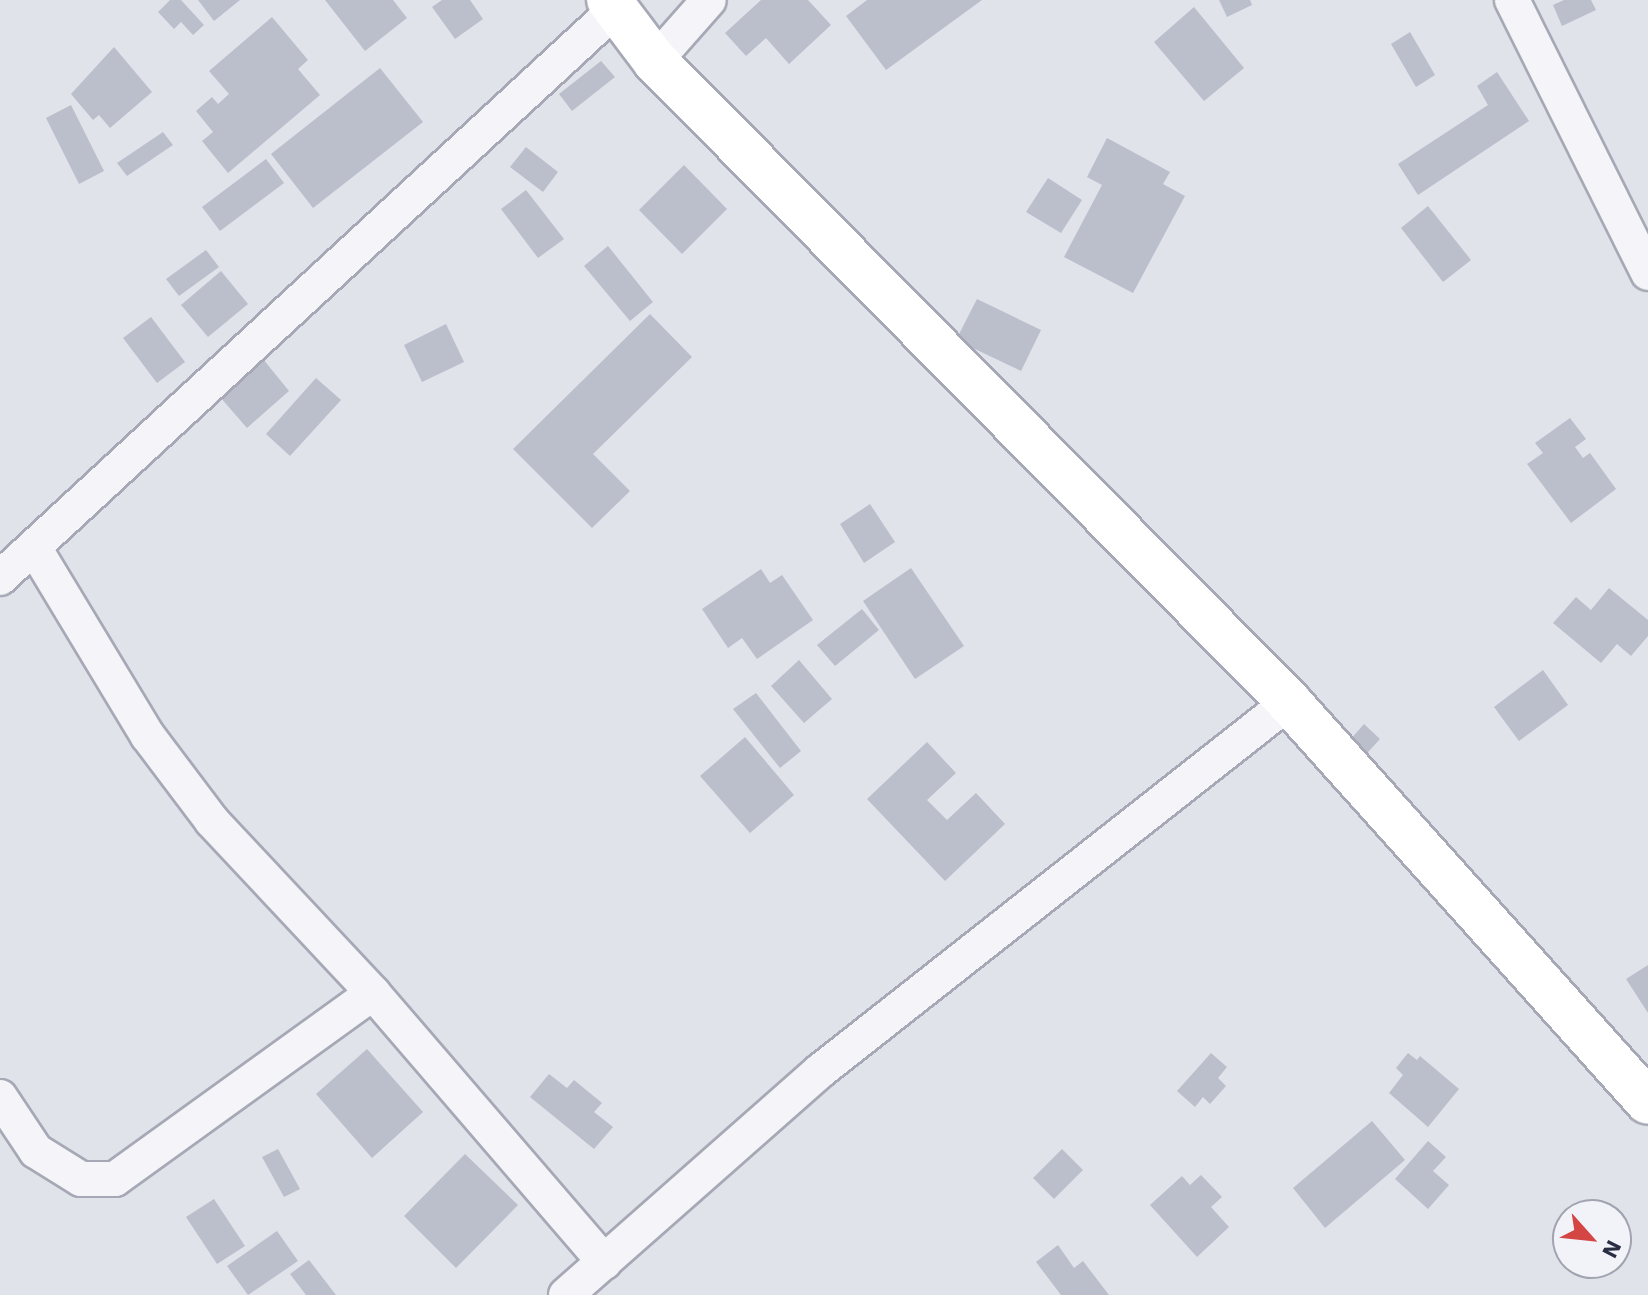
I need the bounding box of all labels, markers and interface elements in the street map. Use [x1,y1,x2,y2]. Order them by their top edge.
north arrow [1552,1199,1632,1279]
text: N [1597,1236,1627,1262]

